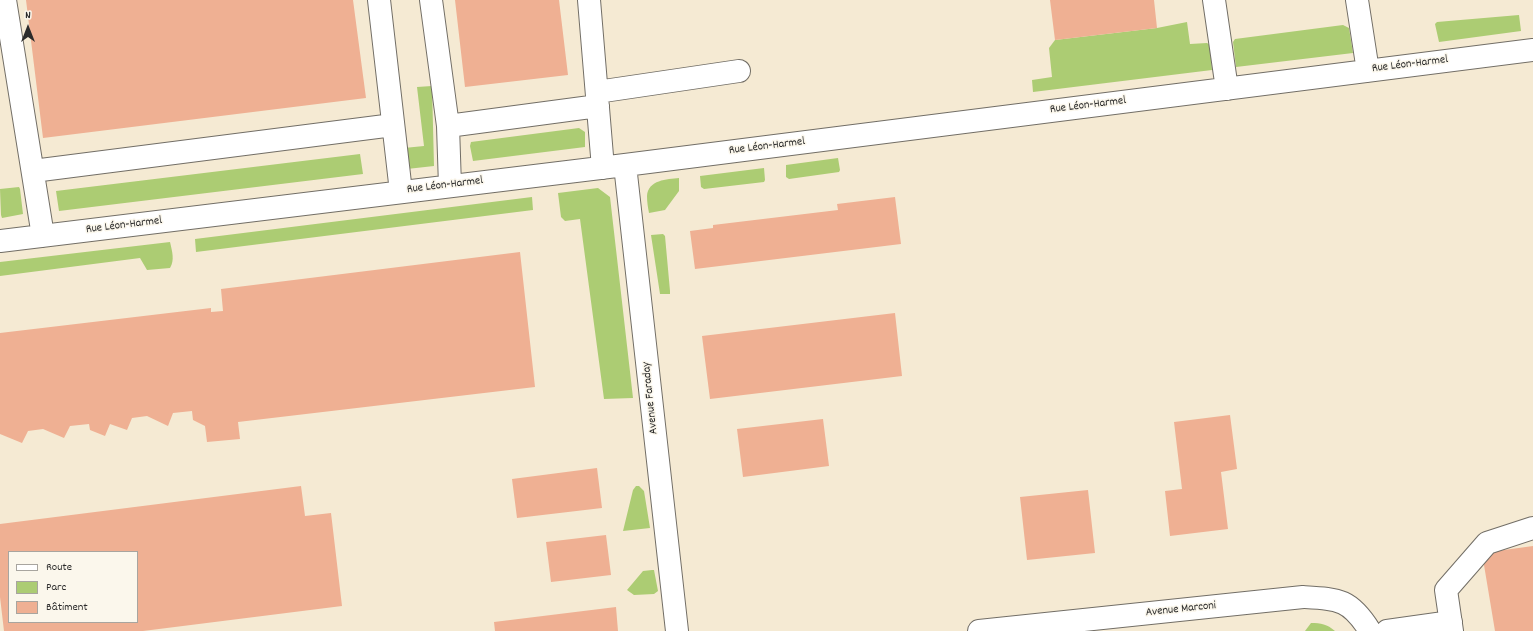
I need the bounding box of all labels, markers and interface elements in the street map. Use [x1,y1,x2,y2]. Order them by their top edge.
north arrow [8,8,48,48]
text: N [25,8,31,24]
street label: Rue Léon-Harmel [1371,53,1449,77]
street label: Rue Léon-Harmel [1049,94,1127,118]
street label: Rue Léon-Harmel [728,135,806,159]
street label: Rue Léon-Harmel [406,174,484,198]
street label: Rue Léon-Harmel [85,214,163,238]
street label: Avenue Faraday [640,361,662,435]
legend [8,551,138,623]
text: Route [46,559,72,576]
text: Parc [46,579,66,596]
text: Bâtiment [46,599,88,616]
street label: Avenue Marconi [1145,599,1217,621]

